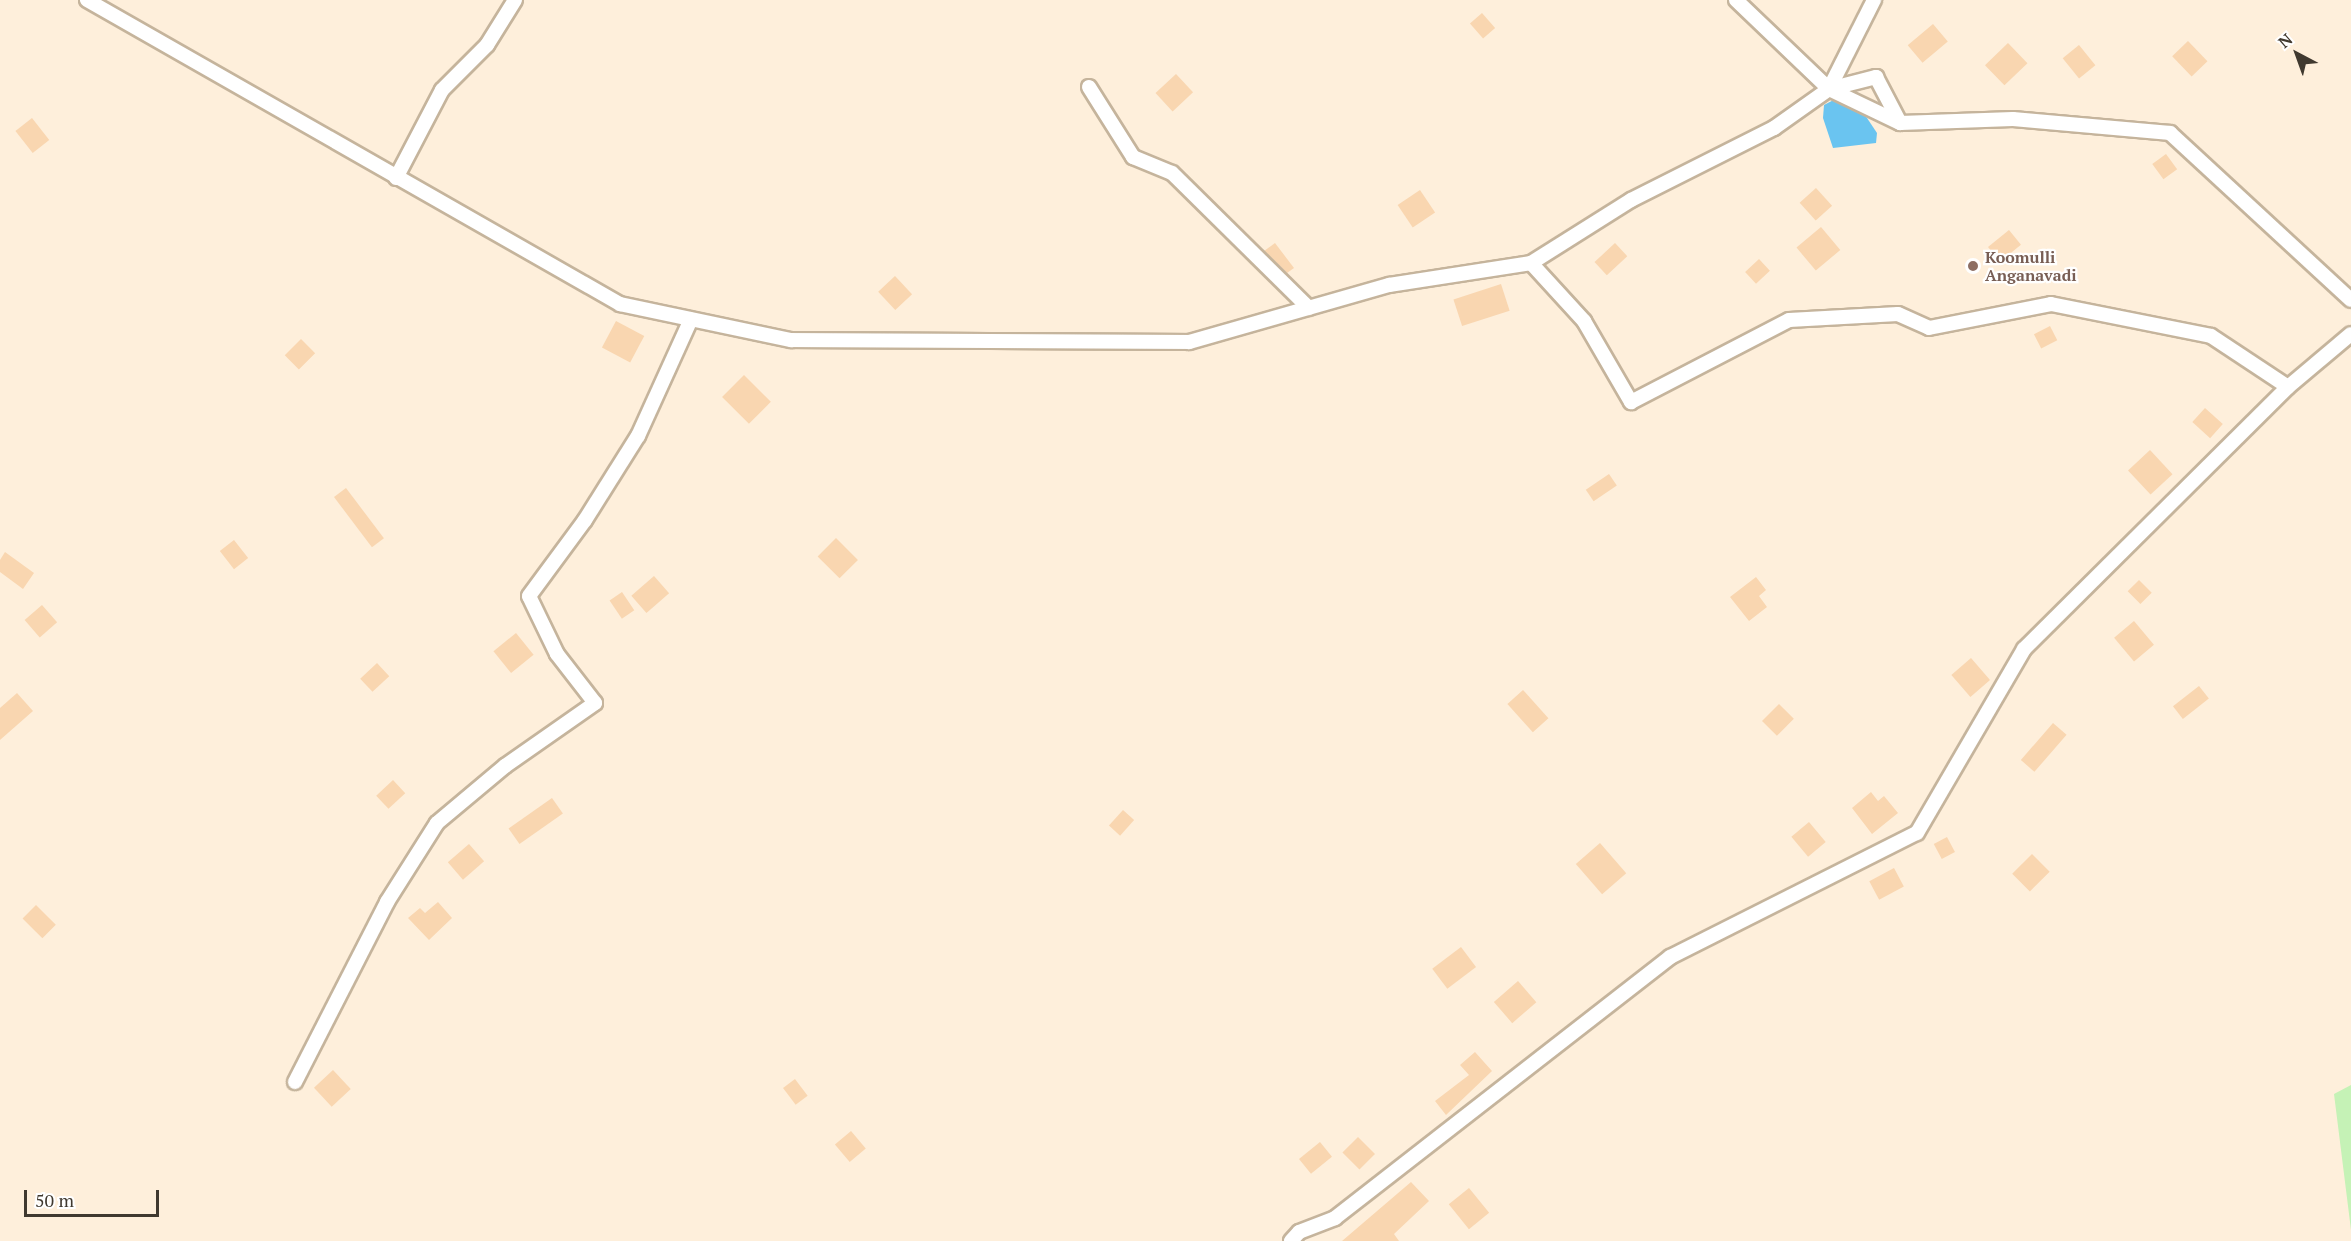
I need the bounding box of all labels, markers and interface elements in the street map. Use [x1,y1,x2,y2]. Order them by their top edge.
north arrow [2267,24,2327,84]
text: N [2273,28,2297,53]
place label: Koomulli Anganavadi [1985,247,2077,285]
marker: Koomulli Anganavadi [1966,259,1980,273]
scale bar [27,1178,162,1216]
text: 50 m [35,1188,74,1212]

